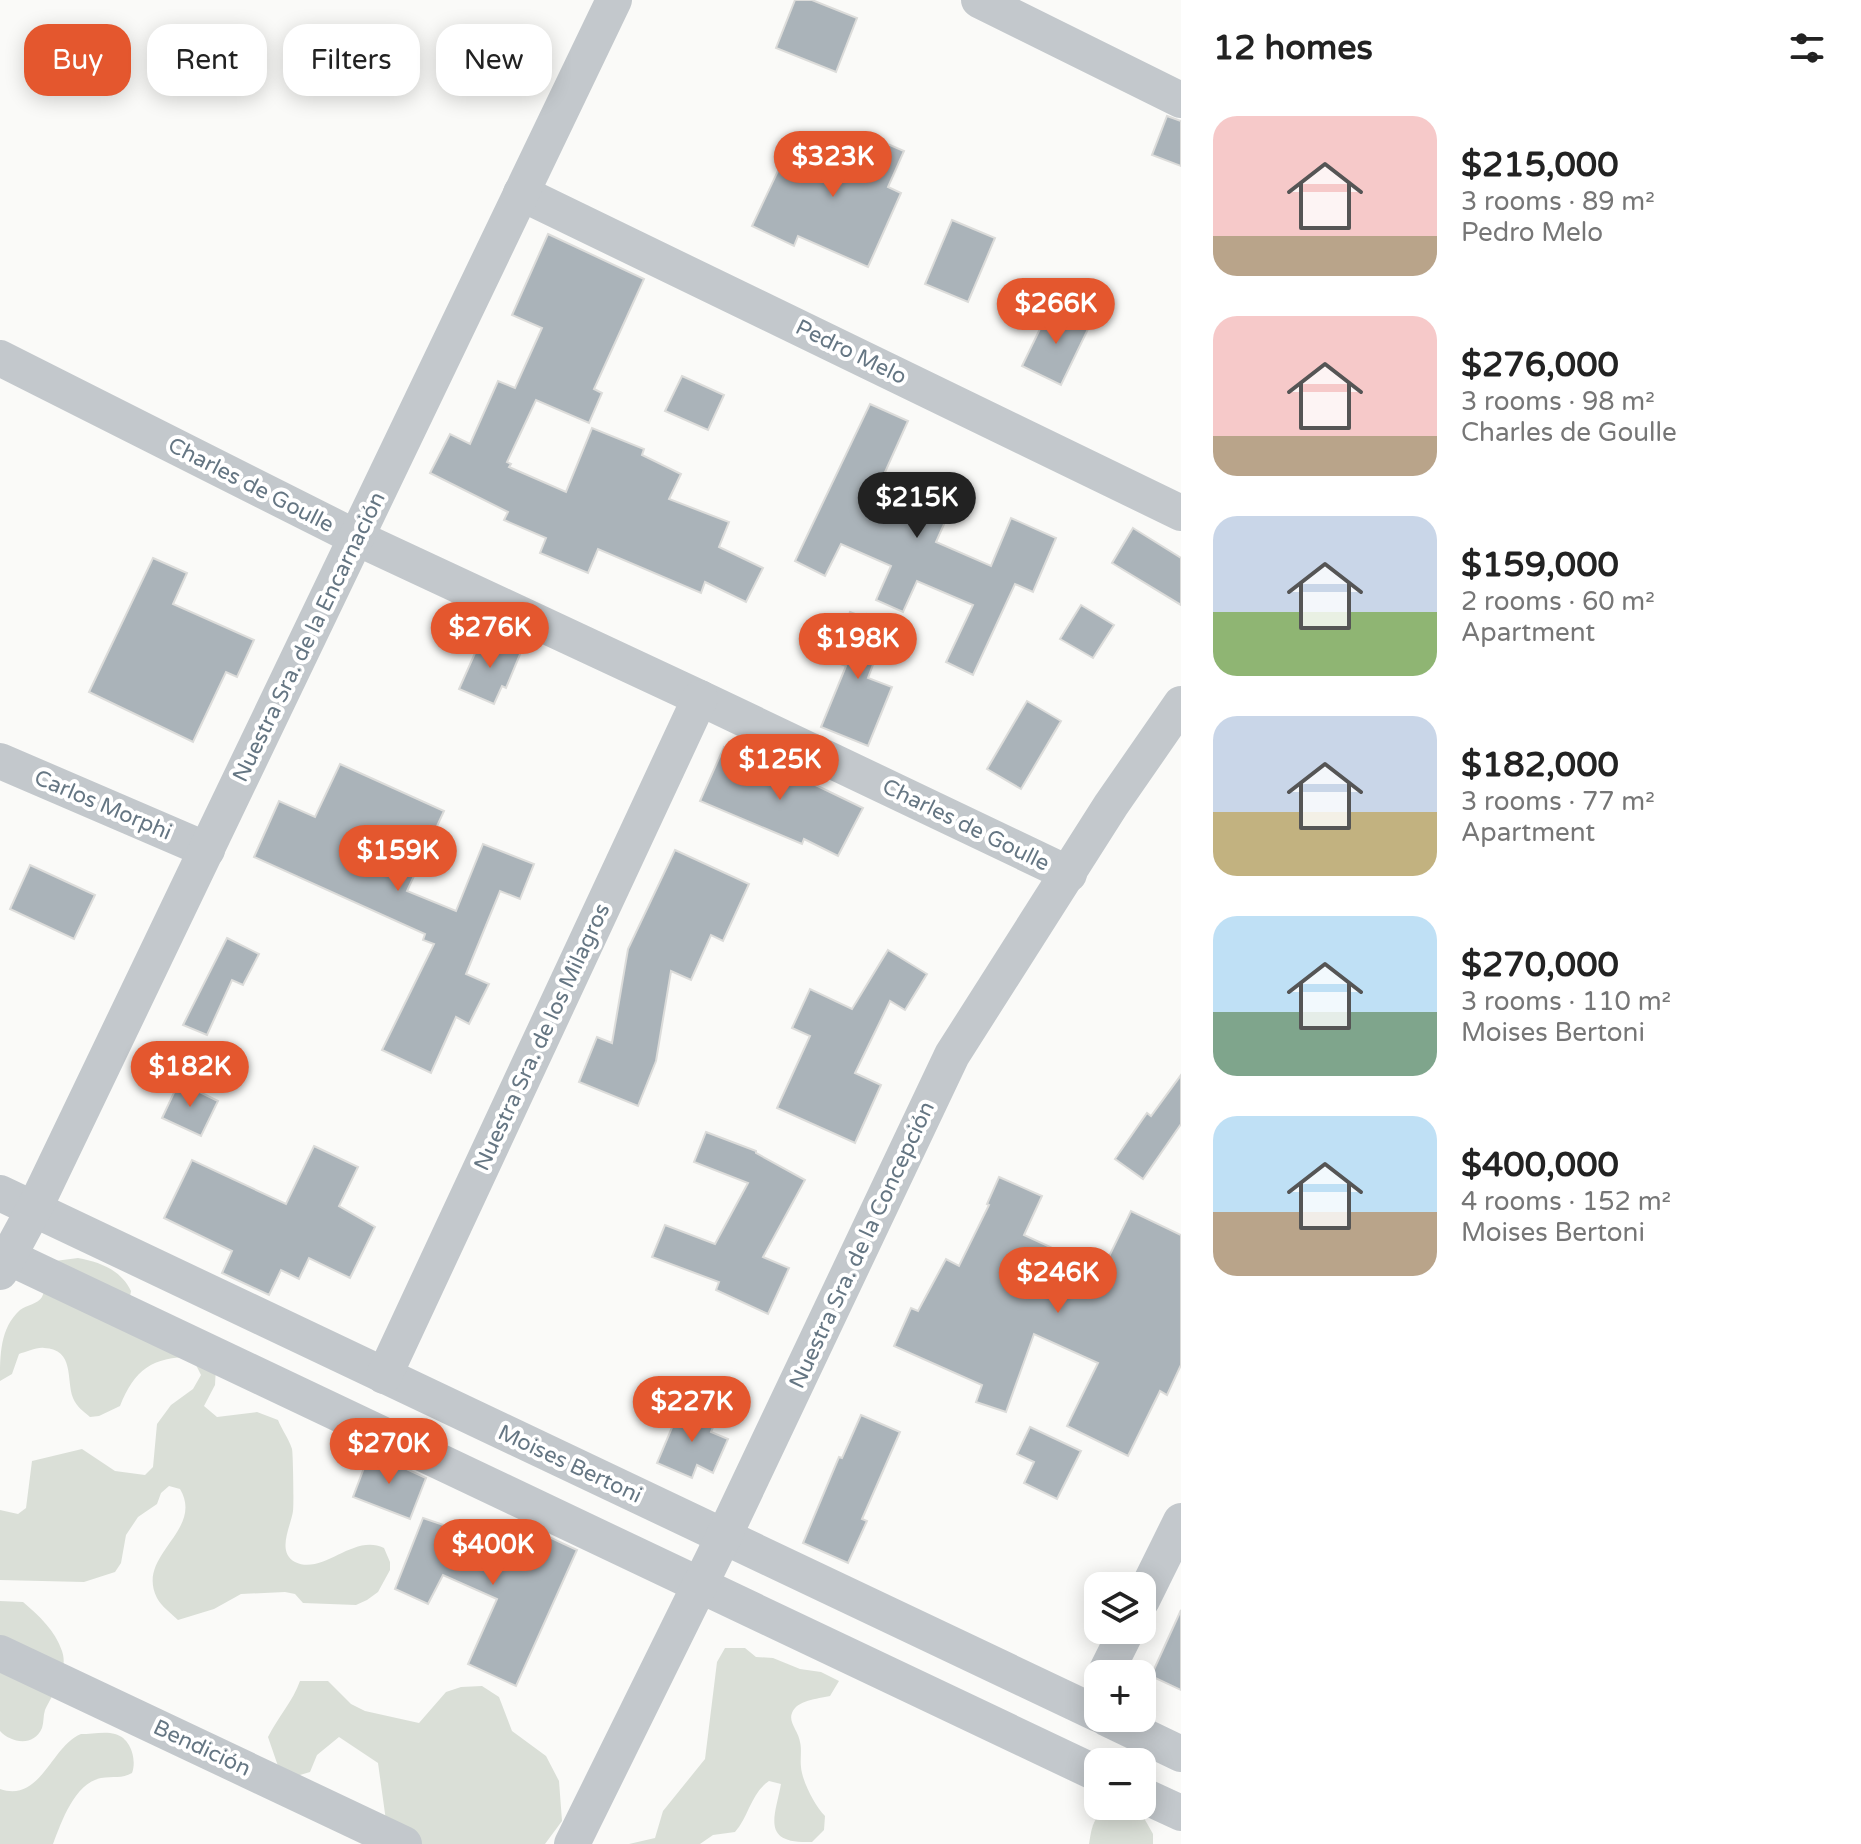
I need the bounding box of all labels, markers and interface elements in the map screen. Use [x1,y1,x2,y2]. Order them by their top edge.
chip: Buy [24,24,131,96]
chip: Rent [147,24,267,96]
chip: Filters [283,24,420,96]
chip: New [436,24,552,96]
icon: filters [1785,26,1829,70]
text: 12 homes [1213,28,1373,69]
pin: $323K [777,131,889,199]
text: $323K [792,141,874,172]
text: $215,000 [1461,145,1619,186]
icon: home [1277,148,1373,244]
text: 3 rooms · 89 m² [1461,186,1655,217]
text: Pedro Melo [1461,217,1603,248]
pin: $266K [1000,278,1112,346]
text: $266K [1015,288,1097,319]
street label: Pedro Melo [791,314,911,390]
text: $276,000 [1461,345,1619,386]
icon: home [1277,348,1373,444]
text: 3 rooms · 98 m² [1461,386,1655,417]
text: Charles de Goulle [1461,417,1677,448]
street label: Charles de Goulle [164,432,338,538]
pin: $215K [861,472,973,540]
text: $215K [876,482,958,513]
street label: Nuestra Sra. de la Encarnación [227,488,391,786]
text: $159,000 [1461,545,1619,586]
icon: home [1277,548,1373,644]
text: 2 rooms · 60 m² [1461,586,1655,617]
pin: $276K [434,602,546,670]
text: $276K [449,612,531,643]
pin: $198K [802,613,914,681]
text: Apartment [1461,617,1595,648]
text: $198K [817,623,899,654]
pin: $125K [724,734,836,802]
text: $125K [739,744,821,775]
text: $182,000 [1461,745,1619,786]
icon: home [1277,748,1373,844]
street label: Carlos Morphi [30,764,176,846]
street label: Charles de Goulle [878,773,1054,877]
text: 3 rooms · 77 m² [1461,786,1655,817]
text: Apartment [1461,817,1595,848]
pin: $159K [342,825,454,893]
text: $159K [357,835,439,866]
street label: Nuestra Sra. de los Milagros [469,899,615,1175]
text: $270,000 [1461,945,1619,986]
icon: home [1277,948,1373,1044]
text: 3 rooms · 110 m² [1461,986,1671,1017]
text: Moises Bertoni [1461,1017,1645,1048]
pin: $182K [134,1041,246,1109]
text: $182K [149,1051,231,1082]
street label: Nuestra Sra. de la Concepción [784,1097,940,1393]
text: $400,000 [1461,1145,1619,1186]
icon: home [1277,1148,1373,1244]
text: 4 rooms · 152 m² [1461,1186,1671,1217]
text: Moises Bertoni [1461,1217,1645,1248]
pin: $246K [1002,1247,1114,1315]
text: $246K [1017,1257,1099,1288]
pin: $227K [636,1376,748,1444]
text: $227K [651,1386,733,1417]
pin: $270K [333,1418,445,1486]
street label: Moises Bertoni [494,1419,646,1509]
text: $270K [348,1428,430,1459]
pin: $400K [437,1519,549,1587]
text: $400K [452,1529,534,1560]
map controls [1084,1572,1156,1820]
button: layers [1084,1572,1156,1644]
button: + [1084,1660,1156,1732]
street label: Bendición [149,1714,255,1782]
button: − [1084,1748,1156,1820]

